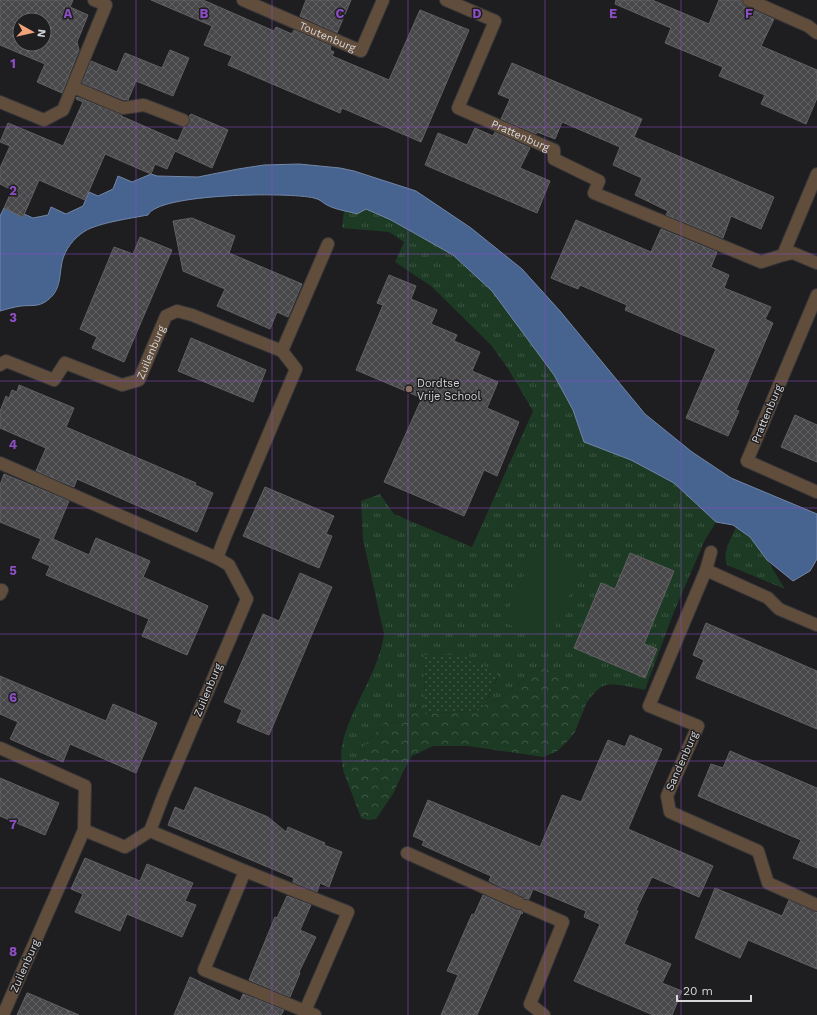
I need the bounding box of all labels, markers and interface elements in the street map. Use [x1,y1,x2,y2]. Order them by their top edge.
text: A [64,6,73,21]
text: B [200,6,209,21]
text: C [336,6,345,21]
text: D [472,6,482,21]
text: E [609,6,617,21]
text: F [745,6,753,21]
north arrow [12,12,52,52]
street label: Toutenburg [297,19,358,55]
text: N [34,28,48,38]
text: 1 [10,56,16,71]
street label: Prattenburg [489,117,552,154]
text: 2 [9,183,17,198]
text: 3 [9,310,17,325]
street label: Zuilenburg [134,323,168,381]
place label: Dordtse Vrije School [417,377,481,403]
street label: Prattenburg [749,383,785,445]
marker: Dordtse Vrije School [404,384,414,394]
text: 4 [9,437,18,452]
text: 5 [9,563,17,578]
street label: Zuilenburg [191,661,225,719]
text: 6 [9,690,17,705]
street label: Sandenburg [663,729,701,793]
text: 7 [9,817,17,832]
street label: Zuilenburg [8,937,43,995]
text: 8 [9,944,17,959]
scale bar [677,977,751,1003]
text: 20 m [683,984,713,998]

